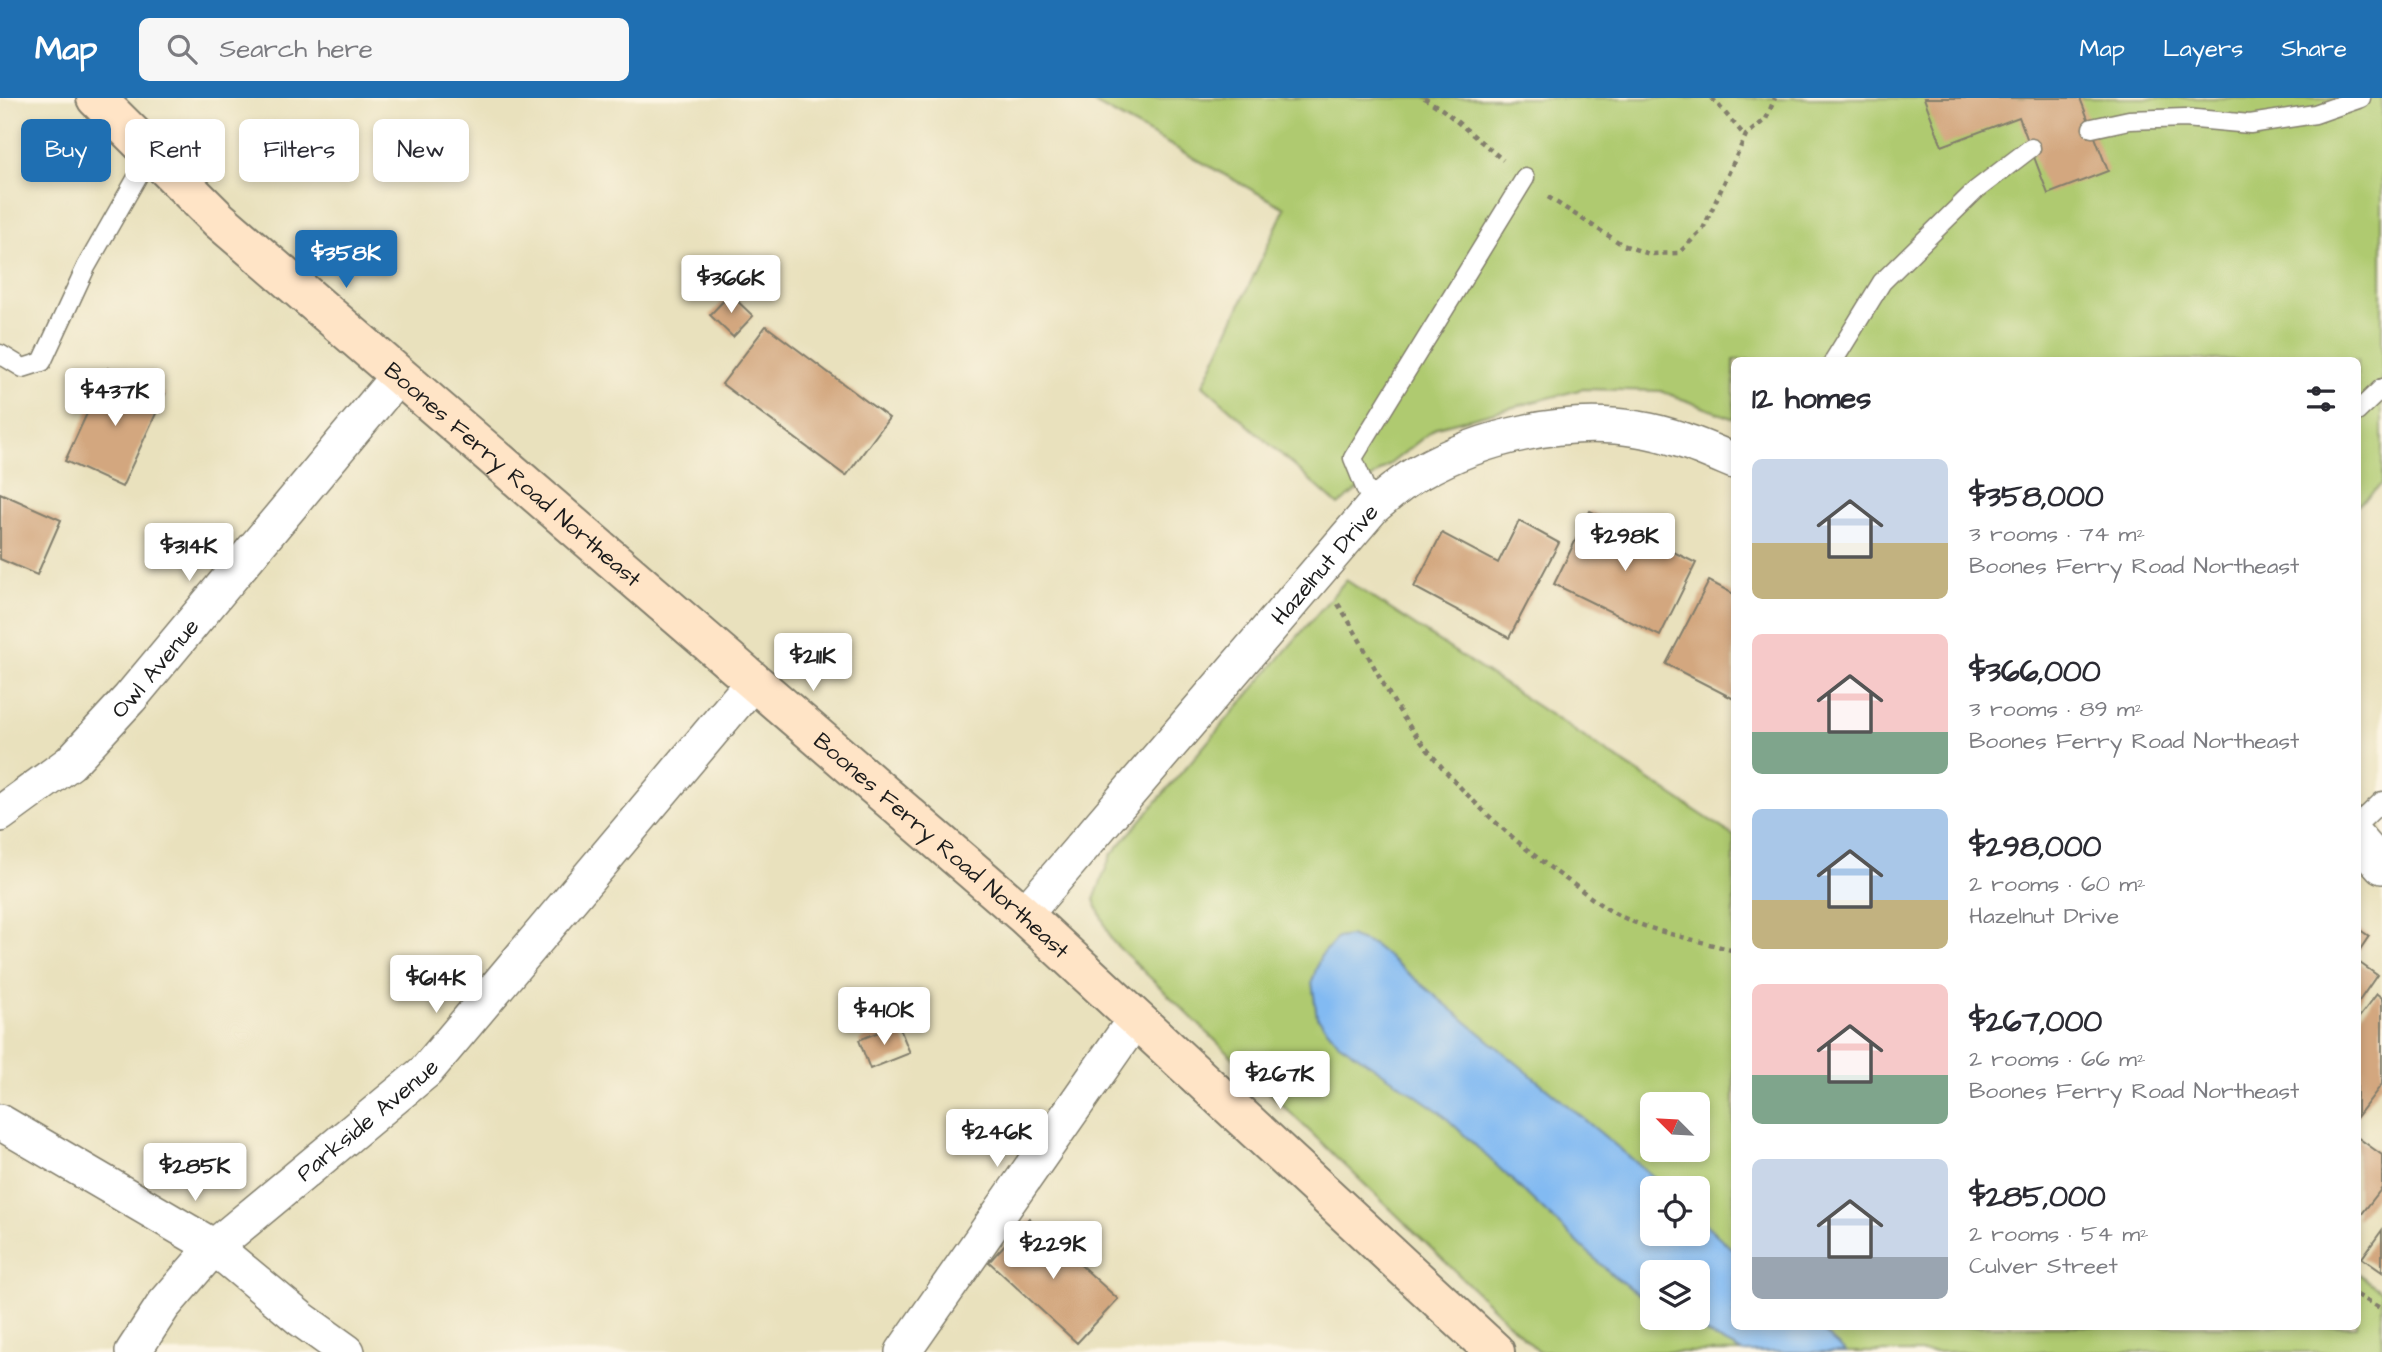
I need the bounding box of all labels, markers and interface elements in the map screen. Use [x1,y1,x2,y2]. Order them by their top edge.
search box [139,18,629,81]
text: Map [35,26,97,72]
icon: search [163,30,201,68]
text: Search here [219,31,373,67]
text: Map [2080,32,2125,66]
text: Layers [2163,32,2243,66]
text: Share [2281,32,2347,66]
chip: Buy [21,119,111,182]
chip: Rent [125,119,225,182]
chip: Filters [239,119,359,182]
chip: New [373,119,469,182]
pin: $358K [297,230,395,290]
text: $358K [311,237,381,269]
pin: $366K [682,256,780,315]
text: $366K [697,262,765,294]
street label: Boones Ferry Road Northeast [377,355,649,595]
pin: $437K [66,368,164,428]
text: $437K [81,375,149,407]
text: 12 homes [1752,378,1871,420]
icon: filters [2302,380,2340,418]
text: $358,000 [1969,476,2104,518]
icon: home [1808,487,1892,571]
street label: Hazelnut Drive [1264,497,1386,632]
pin: $298K [1576,514,1674,573]
text: 3 rooms · 74 m² [1969,518,2145,550]
text: $298K [1591,520,1659,552]
pin: $314K [140,524,238,583]
text: $314K [160,530,218,562]
text: Boones Ferry Road Northeast [1969,550,2299,582]
street label: Owl Avenue [104,612,207,726]
pin: $211K [764,634,862,693]
text: $211K [790,640,836,672]
text: $366,000 [1969,651,2101,693]
icon: home [1808,662,1892,746]
text: 3 rooms · 89 m² [1969,693,2143,725]
street label: Boones Ferry Road Northeast [806,725,1077,967]
text: Boones Ferry Road Northeast [1969,725,2299,757]
text: $298,000 [1969,826,2102,868]
icon: home [1808,837,1892,921]
text: 2 rooms · 60 m² [1969,868,2146,900]
text: Hazelnut Drive [1969,900,2119,932]
pin: $614K [387,956,485,1015]
text: $614K [406,962,466,994]
pin: $410K [835,988,933,1047]
text: $410K [854,994,914,1026]
text: $267,000 [1969,1001,2102,1043]
icon: home [1808,1012,1892,1096]
text: 2 rooms · 66 m² [1969,1043,2146,1075]
street label: Parkside Avenue [290,1052,447,1189]
pin: $267K [1231,1052,1329,1111]
text: $267K [1246,1058,1314,1090]
text: Boones Ferry Road Northeast [1969,1075,2299,1107]
north arrow [1640,1092,1710,1162]
map controls [1640,1092,1710,1330]
pin: $246K [948,1110,1046,1169]
text: $246K [962,1116,1032,1148]
pin: $285K [146,1144,244,1203]
text: $285K [159,1150,231,1182]
button: locate [1640,1176,1710,1246]
text: $285,000 [1969,1176,2106,1218]
icon: home [1808,1187,1892,1271]
text: 2 rooms · 54 m² [1969,1218,2149,1250]
pin: $229K [1004,1222,1102,1281]
text: $229K [1020,1228,1086,1260]
text: Culver Street [1969,1250,2118,1282]
button: layers [1640,1260,1710,1330]

